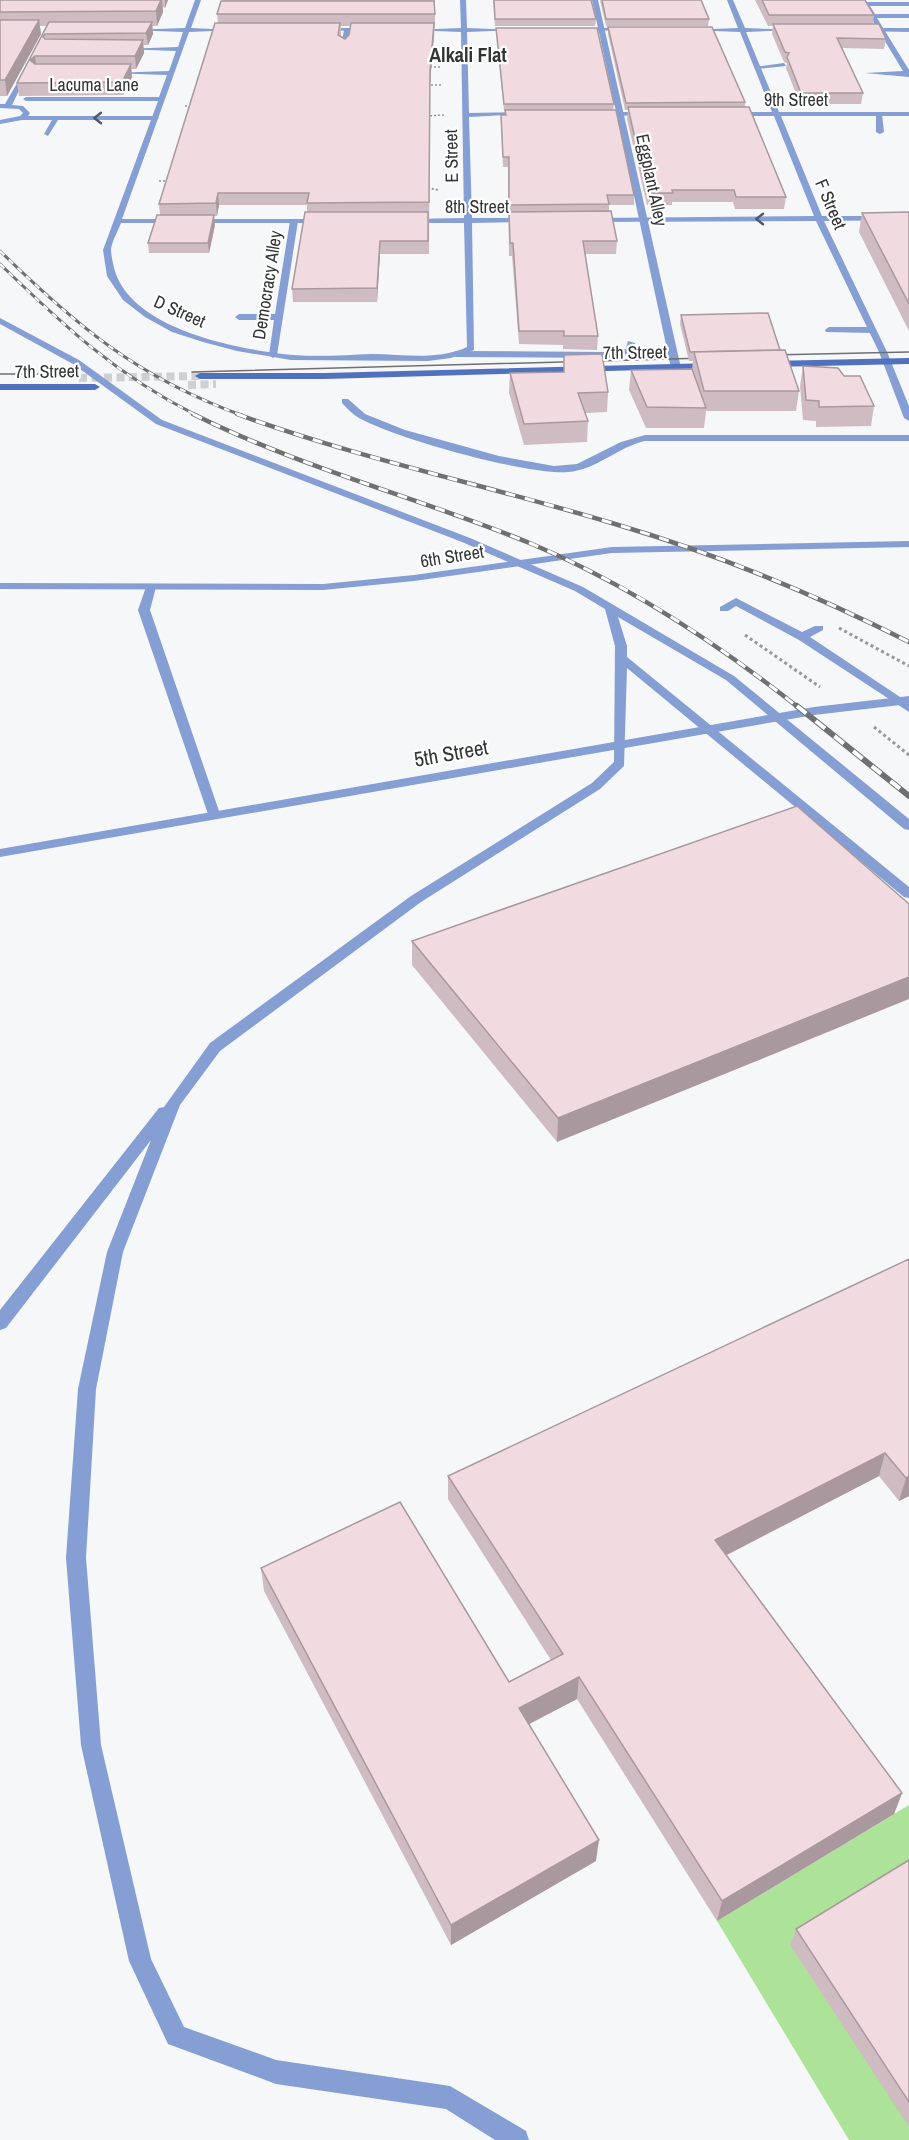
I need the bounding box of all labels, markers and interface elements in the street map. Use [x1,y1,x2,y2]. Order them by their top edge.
district label: Alkali Flat [429,41,507,68]
street label: Lacuma Lane [49,72,139,97]
street label: 9th Street [764,87,828,112]
one-way arrow [93,112,102,124]
street label: E Street [438,129,464,183]
street label: Eggplant Alley [630,132,674,229]
street label: F Street [809,175,853,233]
street label: 8th Street [445,194,509,219]
one-way arrow [756,213,765,225]
street label: Democracy Alley [246,228,288,341]
street label: D Street [150,289,210,333]
street label: 7th Street [603,339,667,365]
street label: 7th Street [15,358,79,384]
street label: 6th Street [418,539,486,573]
street label: 5th Street [412,732,490,774]

